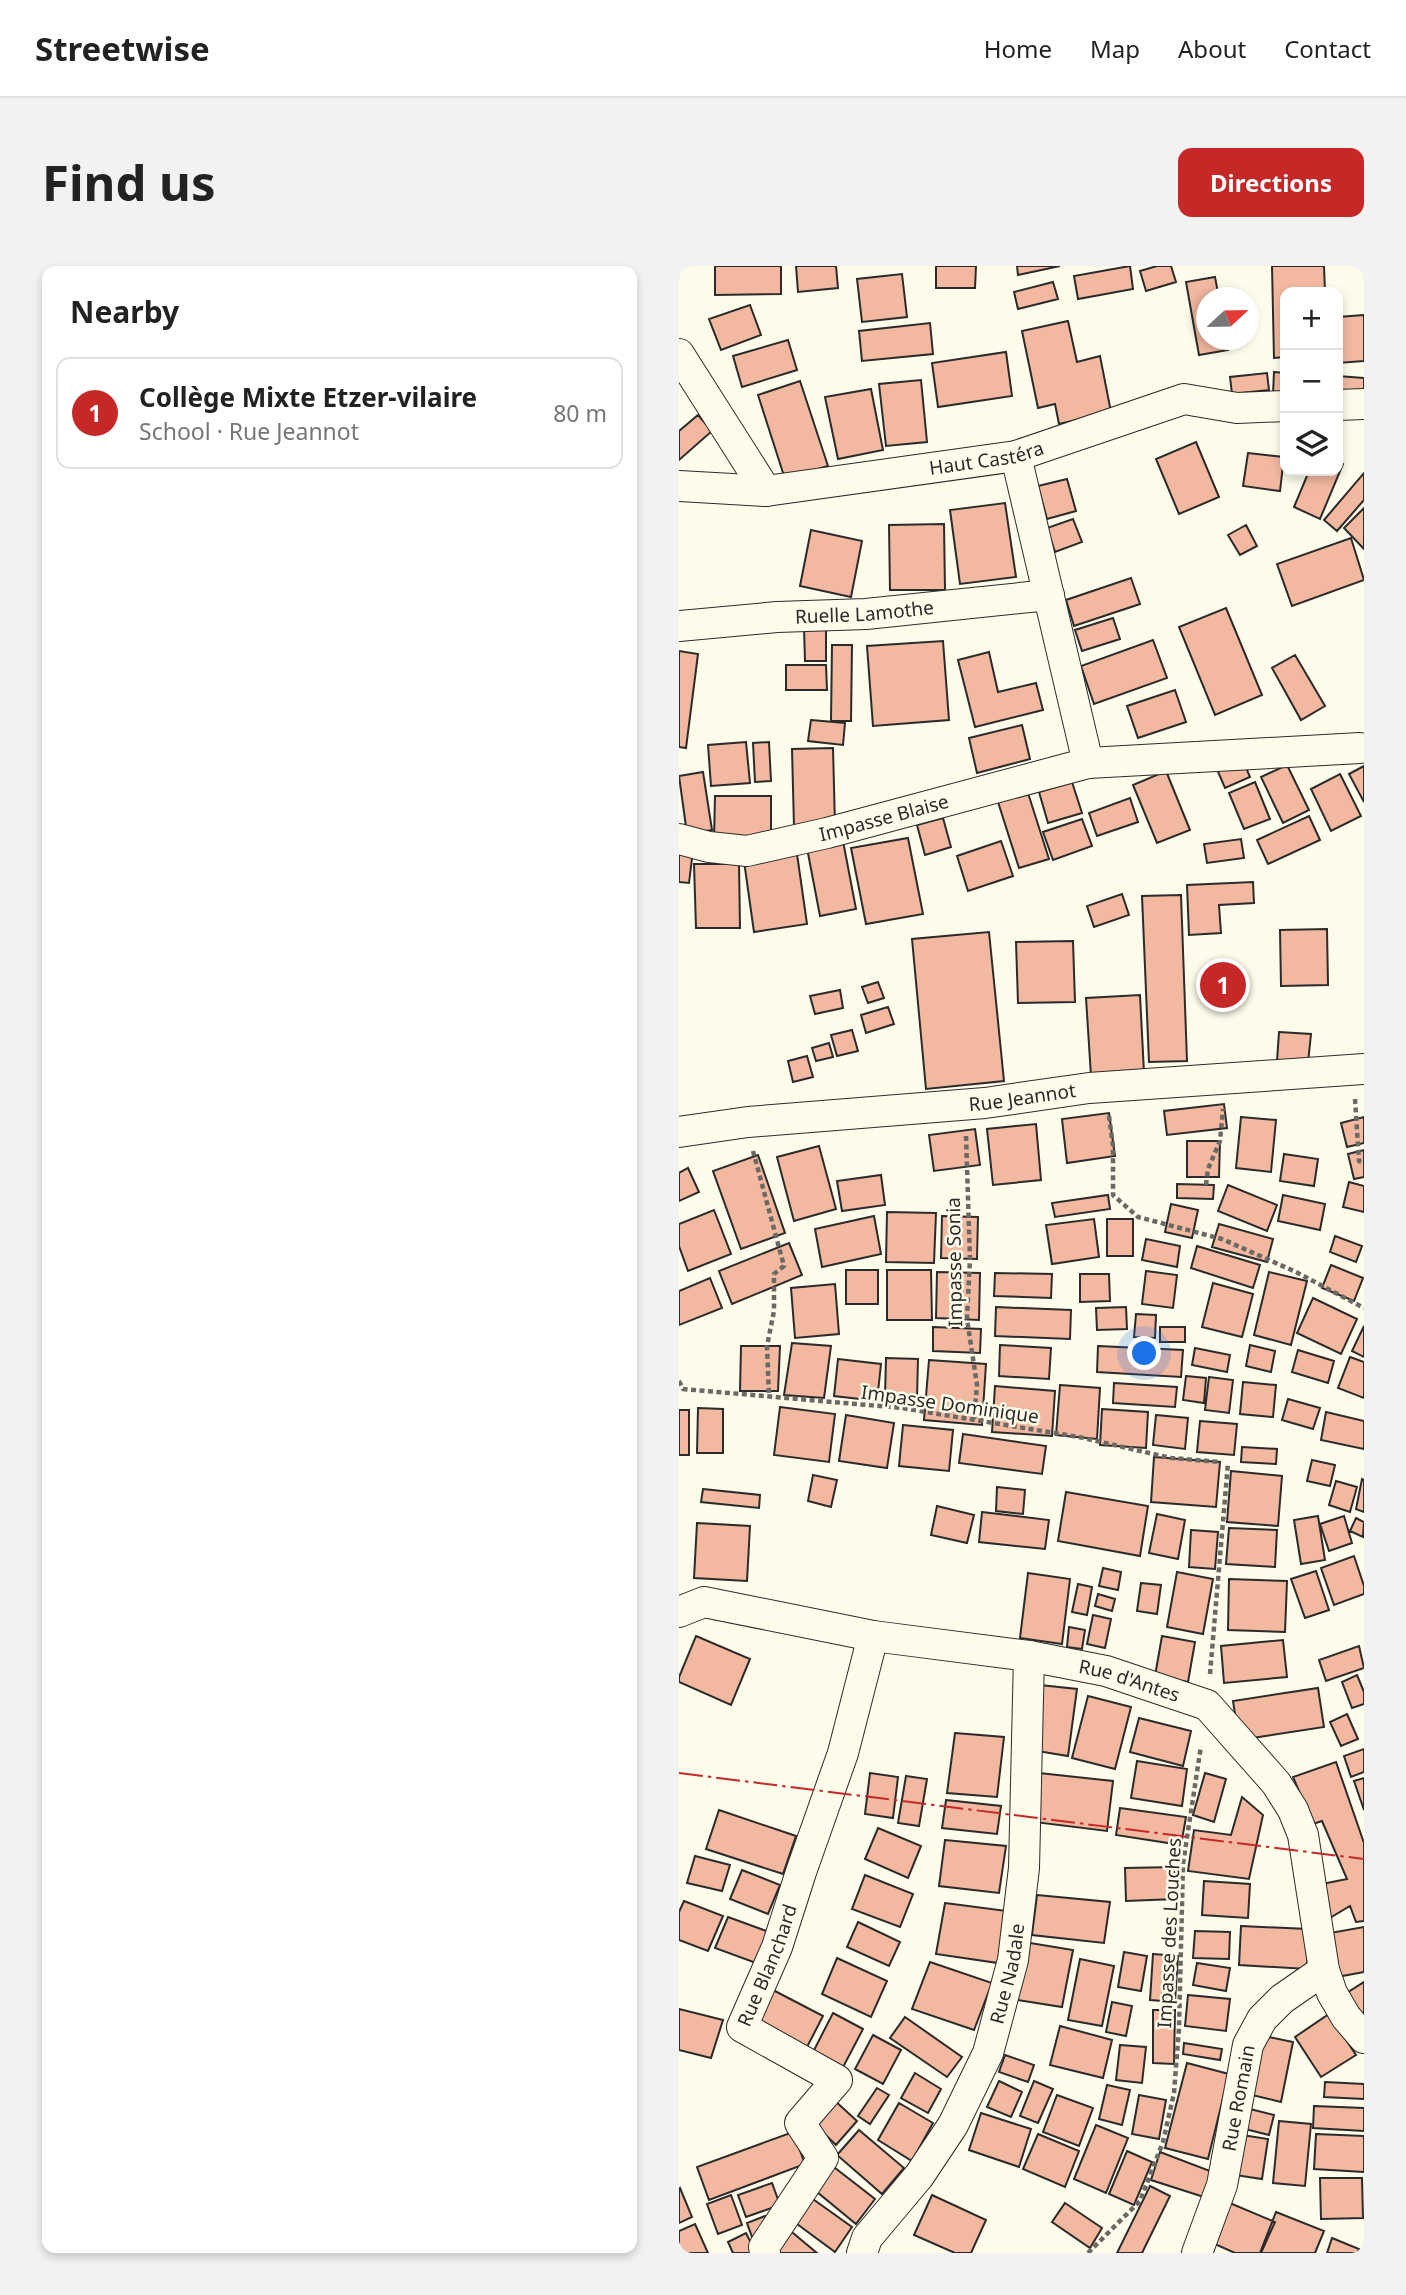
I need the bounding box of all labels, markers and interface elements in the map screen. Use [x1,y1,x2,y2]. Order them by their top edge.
text: Streetwise [35,26,210,71]
text: Home [984,32,1052,65]
text: Map [1090,32,1140,65]
text: About [1178,32,1246,65]
text: Contact [1284,32,1371,65]
button: Directions [1178,148,1364,217]
text: Find us [42,149,216,215]
north arrow [1196,287,1259,350]
map controls [1280,287,1343,476]
button: + [1280,287,1343,350]
text: Nearby [70,291,179,332]
button: − [1280,350,1343,413]
text: Collège Mixte Etzer-vilaire [139,379,477,415]
text: 1 [88,397,102,429]
text: 80 m [553,397,607,429]
button: layers [1280,413,1343,476]
text: School · Rue Jeannot [139,415,359,447]
street label: Haut Castéra [928,435,1047,481]
street label: Ruelle Lamothe [795,594,935,629]
street label: Impasse Blaise [817,788,951,847]
pin: 1 [1200,959,1246,1011]
street label: Rue Jeannot [968,1077,1077,1117]
street label: Impasse Sonia [940,1197,968,1327]
your location [1127,1336,1161,1370]
street label: Impasse Dominique [859,1379,1041,1429]
street label: Rue d'Antes [1077,1653,1183,1708]
street label: Impasse des Louches [1151,1837,1187,2029]
street label: Rue Blanchard [731,1901,803,2030]
street label: Rue Nadale [983,1922,1030,2027]
street label: Rue Romain [1216,2043,1261,2153]

